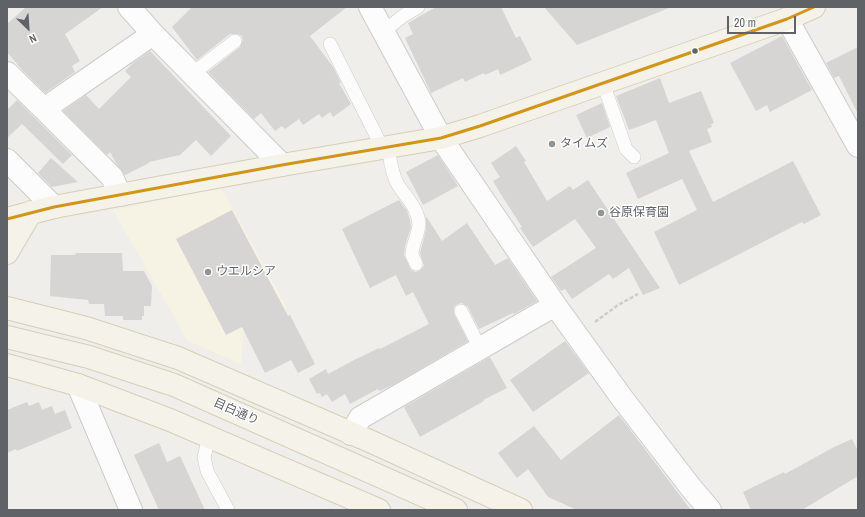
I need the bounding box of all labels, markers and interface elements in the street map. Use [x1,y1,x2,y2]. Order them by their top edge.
north arrow [8,8,48,48]
scale bar [729,8,798,34]
text: 20 m [734,15,756,31]
text: N [27,31,39,47]
unlabelled marker [690,46,700,56]
place label: タイムズ [560,137,608,151]
marker: タイムズ [547,139,557,149]
place label: 谷原保育園 [609,206,669,220]
marker: 谷原保育園 [596,208,606,218]
place label: ウエルシア [216,265,276,279]
marker: ウエルシア [203,267,213,277]
street label: 目白通り [211,396,261,428]

